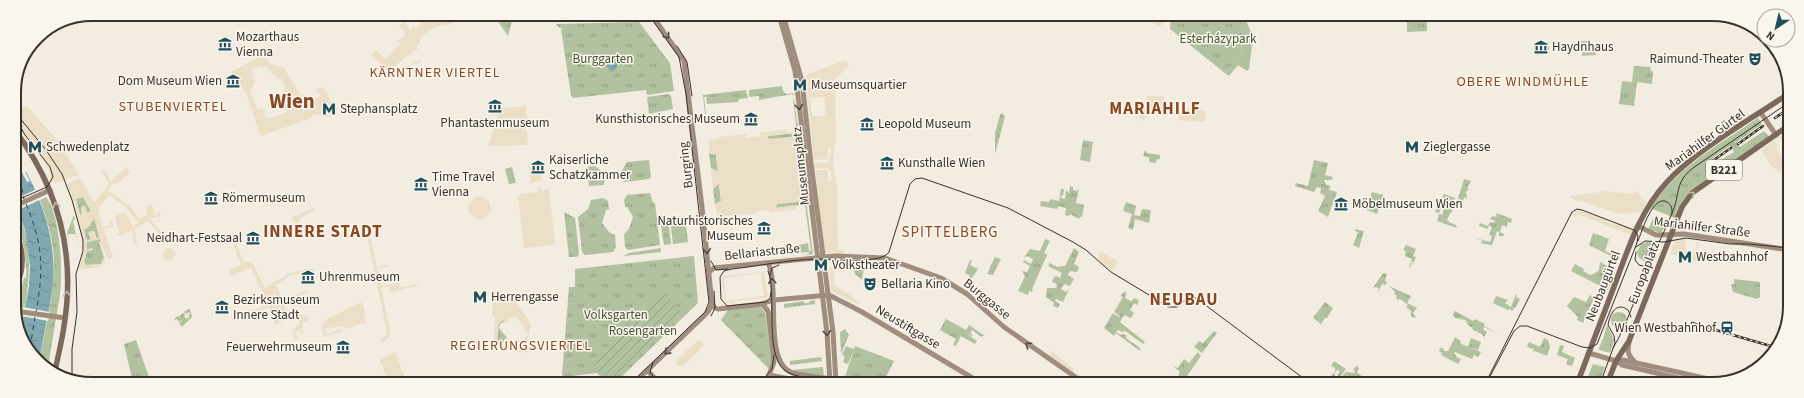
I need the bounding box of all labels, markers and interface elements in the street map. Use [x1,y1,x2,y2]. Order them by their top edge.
north arrow [1756,8,1796,48]
place label: Mozarthaus Vienna [236,28,300,61]
text: N [1763,28,1778,44]
park label: Esterházypark [1180,30,1257,48]
one-way arrow [662,31,669,38]
museum icon: Mozarthaus Vienna [217,36,233,52]
place label: Haydnhaus [1552,38,1614,56]
museum icon: Haydnhaus [1533,39,1549,55]
park label: Burggarten [573,50,633,68]
place label: Raimund-Theater [1649,50,1744,68]
theatre icon: Raimund-Theater [1747,51,1763,67]
district label: KÄRNTNER VIERTEL [369,63,501,83]
place label: Dom Museum Wien [118,72,222,90]
district label: OBERE WINDMÜHLE [1457,72,1589,92]
museum icon: Dom Museum Wien [225,73,241,89]
place label: Museumsquartier [811,76,907,94]
metro station icon: Museumsquartier [792,77,808,93]
district label: Wien [269,86,315,116]
district label: STUBENVIERTEL [118,97,228,117]
district label: MARIAHILF [1109,97,1201,121]
museum icon: Phantastenmuseum [487,98,503,114]
place label: Stephansplatz [340,100,418,118]
metro station icon: Stephansplatz [321,101,337,117]
one-way arrow [795,104,804,110]
street label: Mariahilfer Gürtel [1661,105,1749,175]
place label: Kunsthistorisches Museum [595,110,740,128]
museum icon: Kunsthistorisches Museum [743,111,759,127]
place label: Phantastenmuseum [440,114,550,132]
place label: Leopold Museum [878,115,971,133]
museum icon: Leopold Museum [859,116,875,132]
street label: Museumsplatz [788,126,814,206]
place label: Schwedenplatz [46,138,130,156]
place label: Zieglergasse [1423,138,1490,156]
metro station icon: Schwedenplatz [27,139,43,155]
metro station icon: Zieglergasse [1404,139,1420,155]
street label: Burgring [674,140,698,189]
place label: Kaiserliche Schatzkammer [549,151,631,184]
place label: Kunsthalle Wien [898,154,985,172]
museum icon: Kunsthalle Wien [879,155,895,171]
museum icon: Kaiserliche Schatzkammer [530,159,546,175]
road number: B221 [1706,160,1742,180]
place label: Time Travel Vienna [432,168,495,201]
museum icon: Time Travel Vienna [413,176,429,192]
place label: Römermuseum [222,189,306,207]
museum icon: Römermuseum [203,190,219,206]
one-way arrow [1688,191,1695,198]
place label: Möbelmuseum Wien [1352,195,1463,213]
museum icon: Möbelmuseum Wien [1333,196,1349,212]
one-way arrow [52,202,61,209]
place label: Naturhistorisches Museum [657,212,754,245]
street label: Mariahilfer Straße [1653,212,1751,242]
district label: INNERE STADT [263,220,383,244]
museum icon: Naturhistorisches Museum [756,220,772,236]
district label: SPITTELBERG [901,222,999,243]
place label: Neidhart-Festsaal [146,229,242,247]
museum icon: Neidhart-Festsaal [245,230,261,246]
street label: Bellariastraße [723,239,801,265]
street label: Europaplatz [1624,239,1664,307]
one-way arrow [702,248,711,254]
street label: Neubaugürtel [1581,248,1625,324]
place label: Westbahnhof [1696,248,1769,266]
metro station icon: Westbahnhof [1677,249,1693,265]
place label: Volkstheater [832,256,900,274]
metro station icon: Volkstheater [813,257,829,273]
place label: Uhrenmuseum [319,268,400,286]
museum icon: Uhrenmuseum [300,269,316,285]
street label: Burggasse [960,274,1014,324]
place label: Bellaria Kino [881,275,950,293]
theatre icon: Bellaria Kino [862,276,878,292]
one-way arrow [768,278,777,284]
place label: Herrengasse [491,288,559,306]
district label: NEUBAU [1149,288,1219,312]
metro station icon: Herrengasse [472,289,488,305]
one-way arrow [62,291,71,297]
place label: Bezirksmuseum Innere Stadt [233,291,320,324]
museum icon: Bezirksmuseum Innere Stadt [214,299,230,315]
street label: Neustiftgasse [872,301,944,353]
park label: Volksgarten [584,306,648,324]
place label: Wien Westbahnhof [1615,319,1717,337]
station icon: Wien Westbahnhof [1719,320,1735,336]
park label: Rosengarten [609,322,677,340]
one-way arrow [822,330,831,336]
district label: REGIERUNGSVIERTEL [450,336,592,356]
place label: Feuerwehrmuseum [226,338,332,356]
museum icon: Feuerwehrmuseum [335,339,351,355]
one-way arrow [1025,343,1032,350]
one-way arrow [664,347,672,355]

